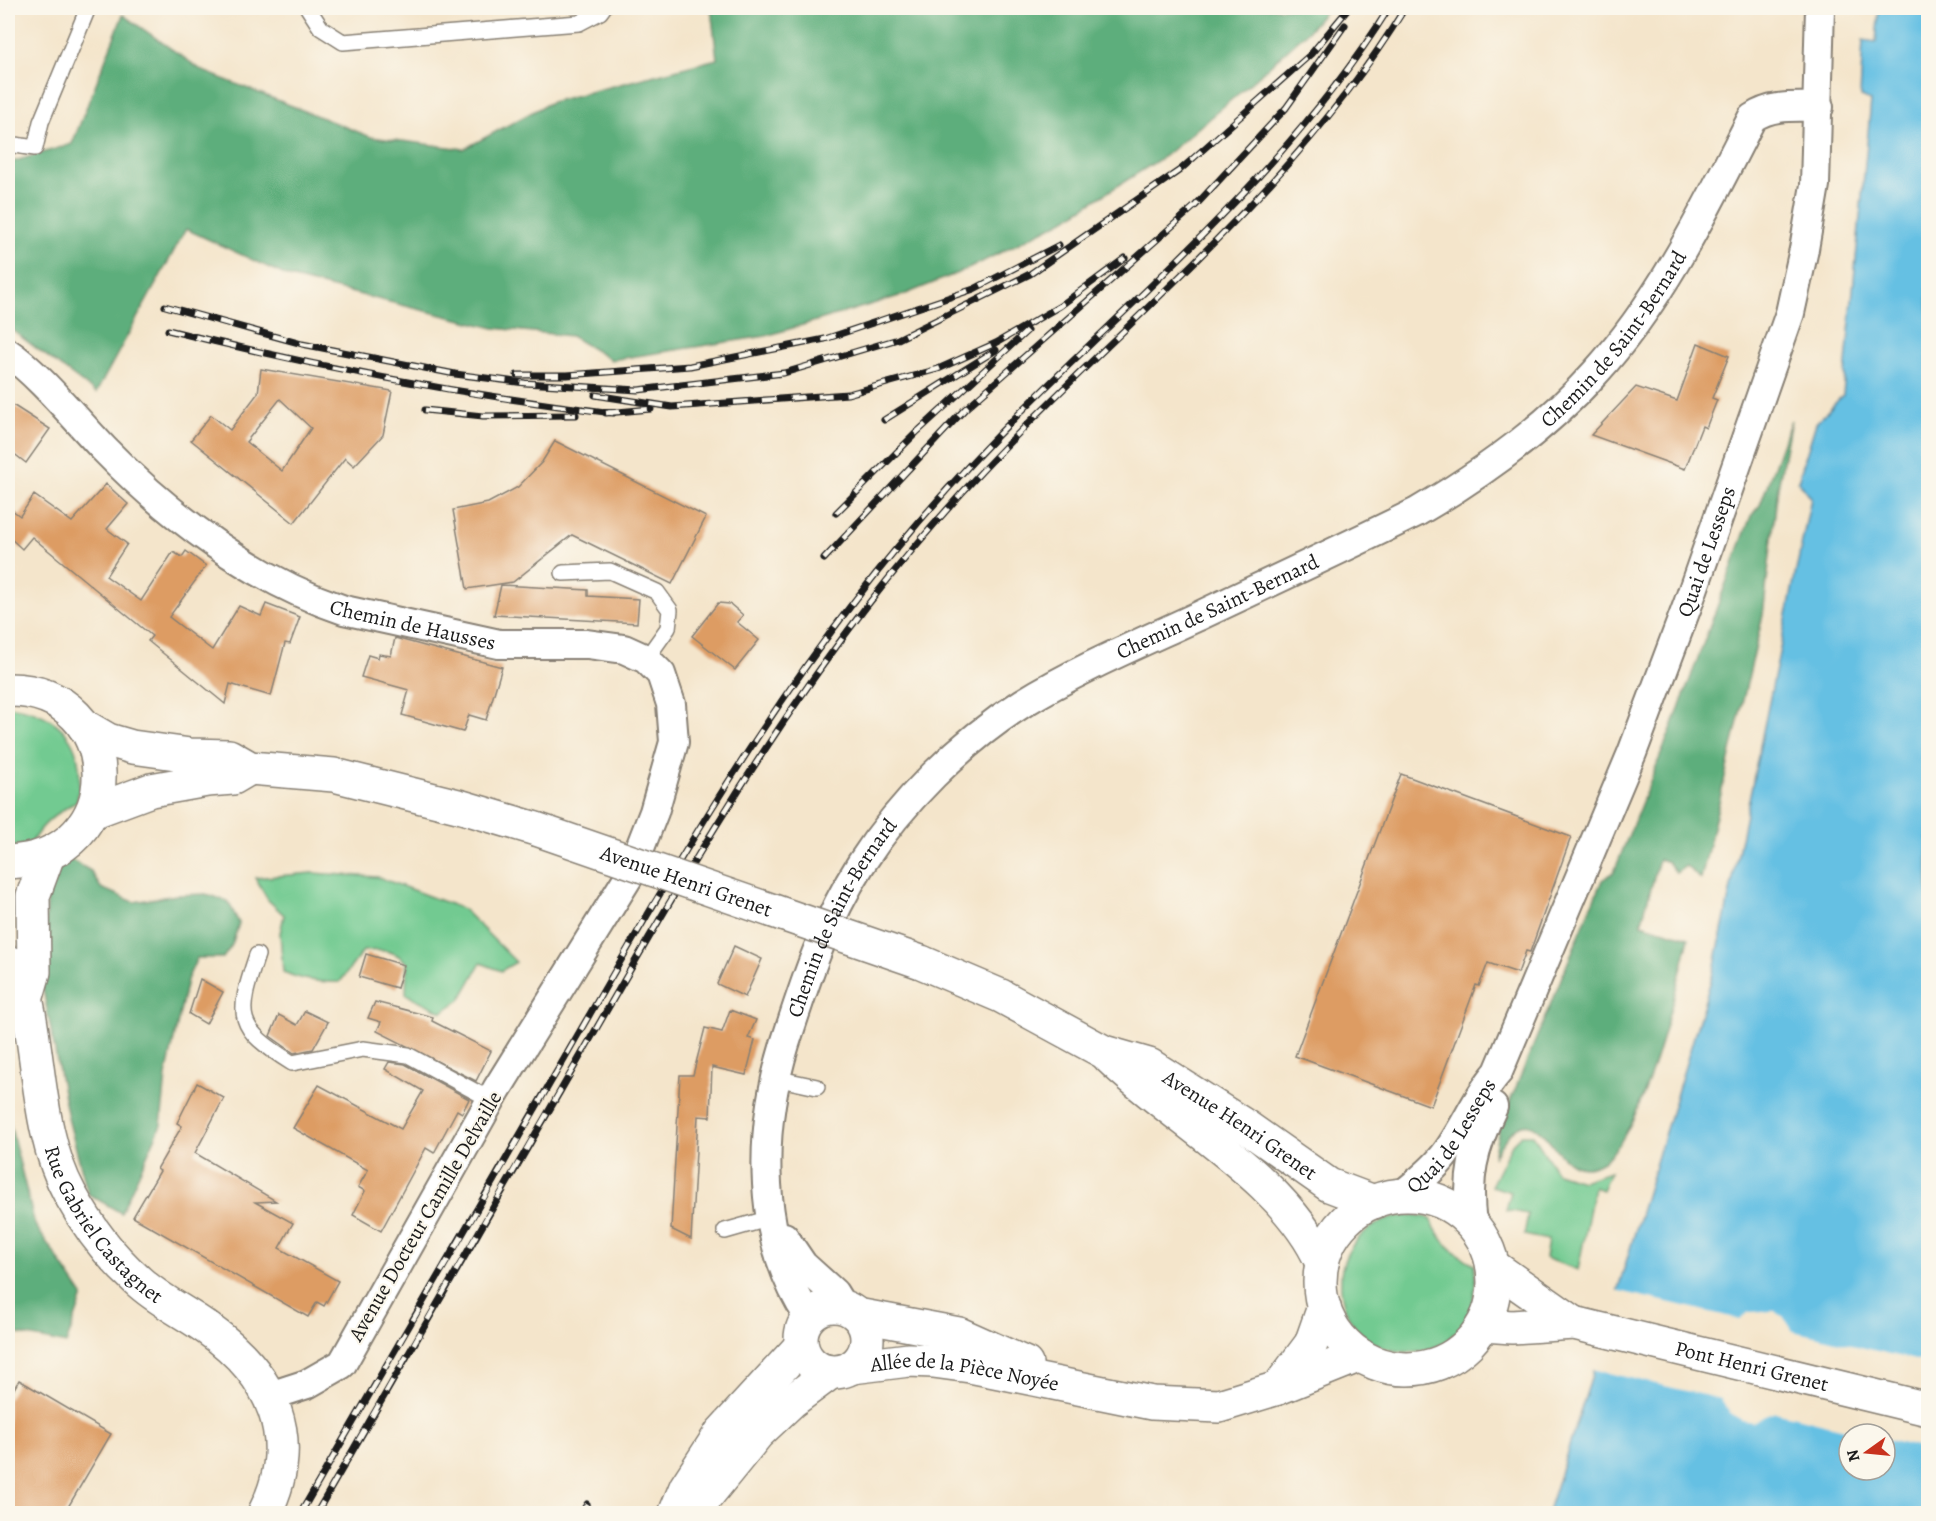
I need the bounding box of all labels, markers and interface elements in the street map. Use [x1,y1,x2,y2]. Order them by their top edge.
street label: Chemin de Saint-Bernard [1534,245,1693,434]
street label: Quai de Lesseps [1670,483,1742,621]
street label: Chemin de Saint-Bernard [1112,547,1324,666]
street label: Chemin de Hausses [326,592,498,657]
street label: Chemin de Saint-Bernard [781,812,904,1021]
street label: Avenue Henri Grenet [596,838,776,924]
street label: Avenue Henri Grenet [1157,1063,1323,1187]
street label: Quai de Lesseps [1400,1072,1502,1200]
street label: Avenue Docteur Camille Delvaille [341,1086,508,1347]
street label: Rue Gabriel Castagnet [38,1142,168,1310]
street label: Pont Henri Grenet [1672,1334,1831,1398]
street label: Allée de la Pièce Noyée [868,1346,1062,1398]
north arrow [1837,1422,1897,1482]
text: N [1841,1447,1866,1464]

